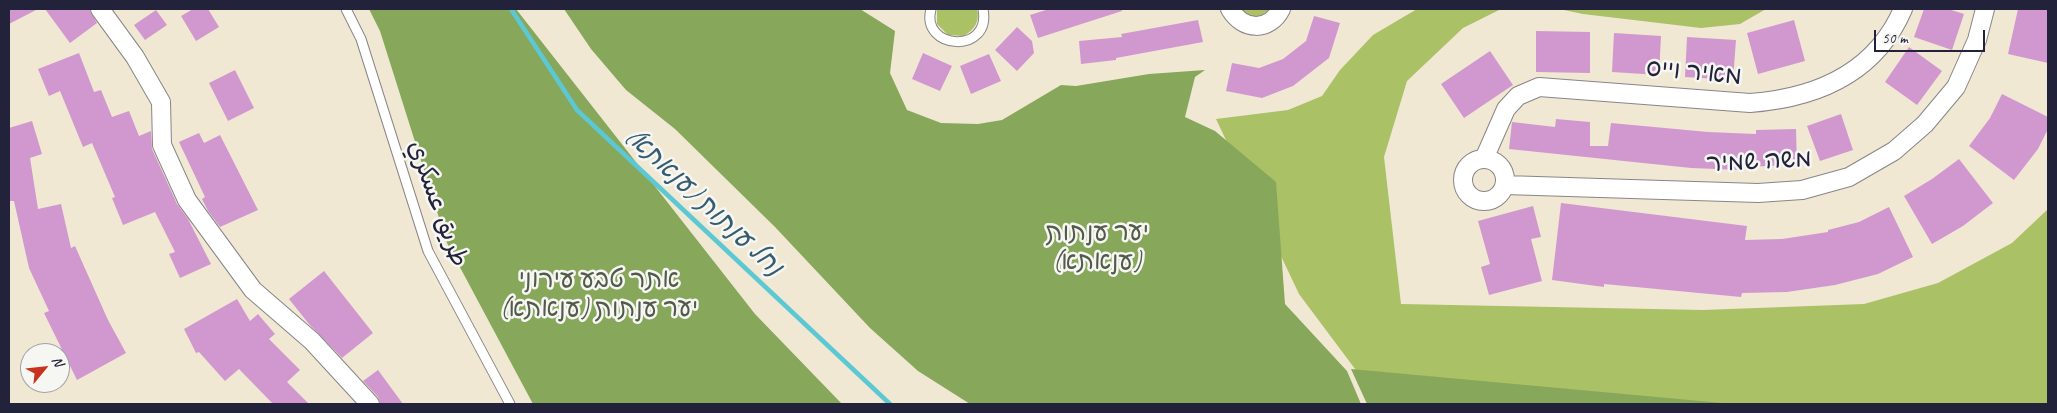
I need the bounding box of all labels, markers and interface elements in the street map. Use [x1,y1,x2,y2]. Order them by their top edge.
scale bar [1877,20,1988,52]
text: 50 m [1882,29,1908,48]
street label: מאיר וייס [1645,54,1743,92]
water label: נחל ענתות (ענאתא) [617,121,789,283]
street label: طريق عسكري [400,137,474,271]
street label: משה שמיר [1706,144,1812,180]
park label: יער ענתות (ענאתא) [1045,218,1149,277]
park label: אתר טבע עירוני יער ענתות (ענאתא) [500,265,698,324]
north arrow [20,343,70,393]
text: N [48,353,67,369]

